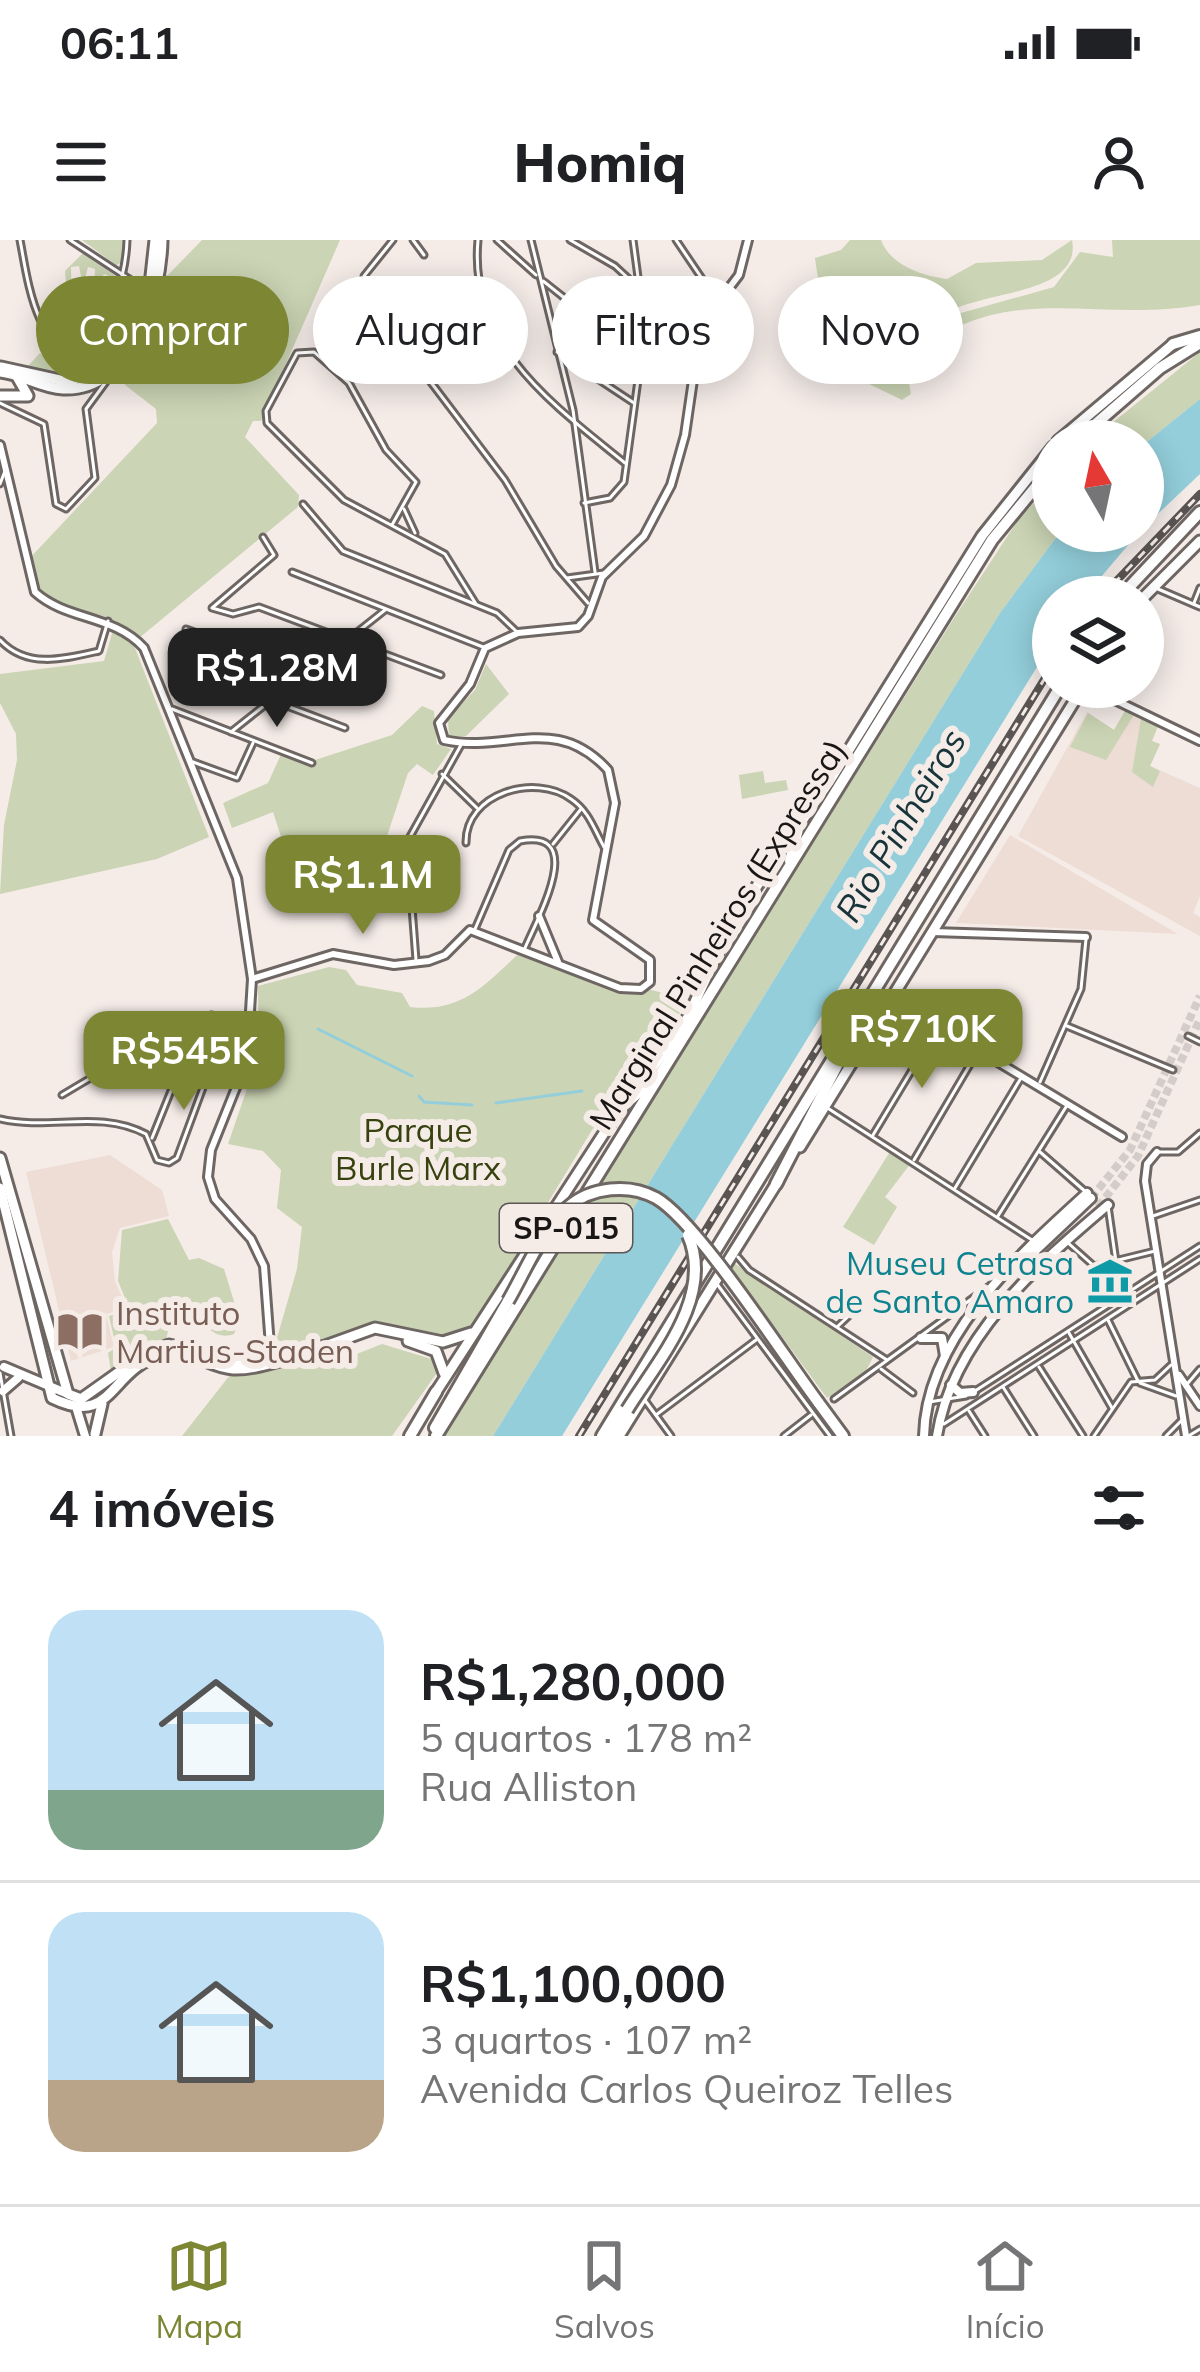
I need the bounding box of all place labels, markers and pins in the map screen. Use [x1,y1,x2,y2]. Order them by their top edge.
pin: R$1.28M [166,628,388,730]
pin: R$1.1M [265,835,461,937]
pin: R$710K [824,989,1020,1091]
pin: R$545K [86,1011,282,1113]
place label: Museu Cetrasa de Santo Amaro [825,1242,1074,1321]
museum icon: Museu Cetrasa de Santo Amaro [1085,1256,1135,1306]
place label: Instituto Martius-Staden [116,1292,354,1371]
library icon: Instituto Martius-Staden [55,1306,105,1356]

